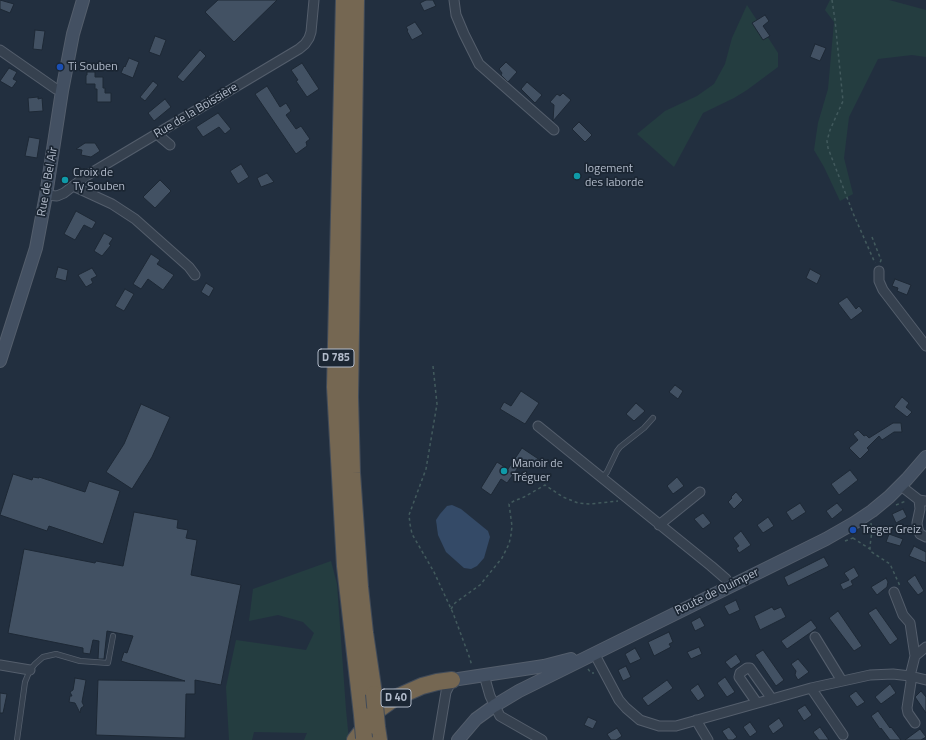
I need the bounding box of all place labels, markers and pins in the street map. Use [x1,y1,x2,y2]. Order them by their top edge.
place label: Ti Souben [68,60,118,74]
marker: Ti Souben [55,62,65,72]
place label: logement des laborde [585,162,643,190]
place label: Croix de Ty Souben [73,166,125,194]
marker: logement des laborde [572,171,582,181]
marker: Croix de Ty Souben [60,175,70,185]
place label: Manoir de Tréguer [512,457,563,485]
marker: Manoir de Tréguer [499,466,509,476]
place label: Treger Greiz [861,523,921,537]
marker: Treger Greiz [848,525,858,535]

